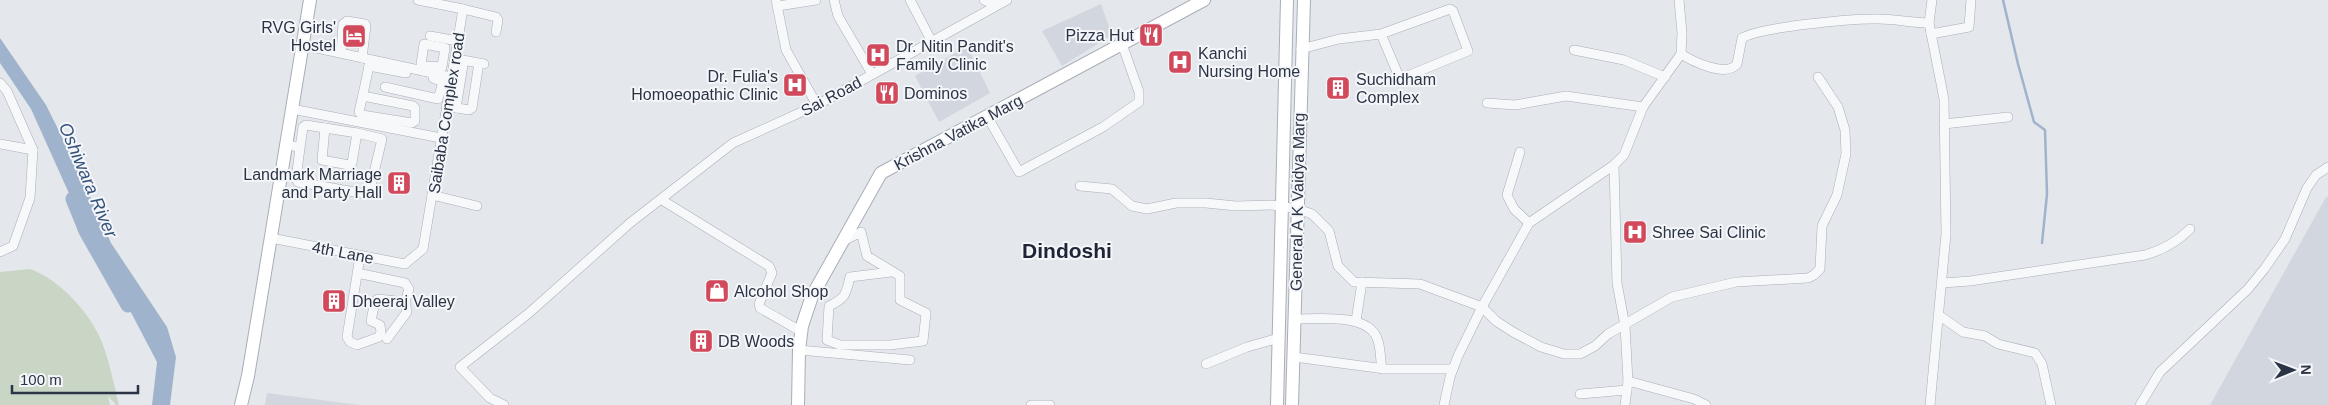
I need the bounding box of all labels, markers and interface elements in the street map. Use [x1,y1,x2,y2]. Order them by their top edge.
place label: RVG Girls' Hostel [261,19,336,54]
restaurant icon: Pizza Hut [1138,22,1164,48]
hotel icon: RVG Girls' Hostel [341,23,367,49]
place label: Pizza Hut [1066,27,1135,44]
street label: Saibaba Complex road [425,31,468,195]
place label: Dr. Nitin Pandit's Family Clinic [896,38,1014,73]
hospital icon: Dr. Nitin Pandit's Family Clinic [865,42,891,68]
place label: Kanchi Nursing Home [1198,45,1300,80]
hospital icon: Kanchi Nursing Home [1167,49,1193,75]
place label: Dr. Fulia's Homoeopathic Clinic [631,68,778,103]
place label: Suchidham Complex [1356,71,1436,106]
hospital icon: Dr. Fulia's Homoeopathic Clinic [782,72,808,98]
street label: Sai Road [798,73,864,119]
building icon: Suchidham Complex [1325,75,1351,101]
restaurant icon: Dominos [874,80,900,106]
place label: Dominos [904,85,967,102]
street label: Krishna Vatika Marg [891,91,1025,173]
street label: General A K Vaidya Marg [1287,113,1308,291]
water label: Oshiwara River [55,119,122,241]
place label: Landmark Marriage and Party Hall [243,166,382,201]
building icon: Landmark Marriage and Party Hall [386,170,412,196]
hospital icon: Shree Sai Clinic [1622,219,1648,245]
place label: Shree Sai Clinic [1652,224,1766,241]
street label: 4th Lane [311,238,375,267]
district label: Dindoshi [1022,239,1112,262]
shop icon: Alcohol Shop [704,278,730,304]
place label: Alcohol Shop [734,283,828,300]
building icon: Dheeraj Valley [321,288,347,314]
place label: Dheeraj Valley [352,293,455,310]
building icon: DB Woods [688,328,714,354]
place label: DB Woods [718,333,794,350]
north arrow [2268,345,2318,395]
scale bar [12,362,139,394]
text: N [2298,365,2314,375]
text: 100 m [20,371,62,388]

